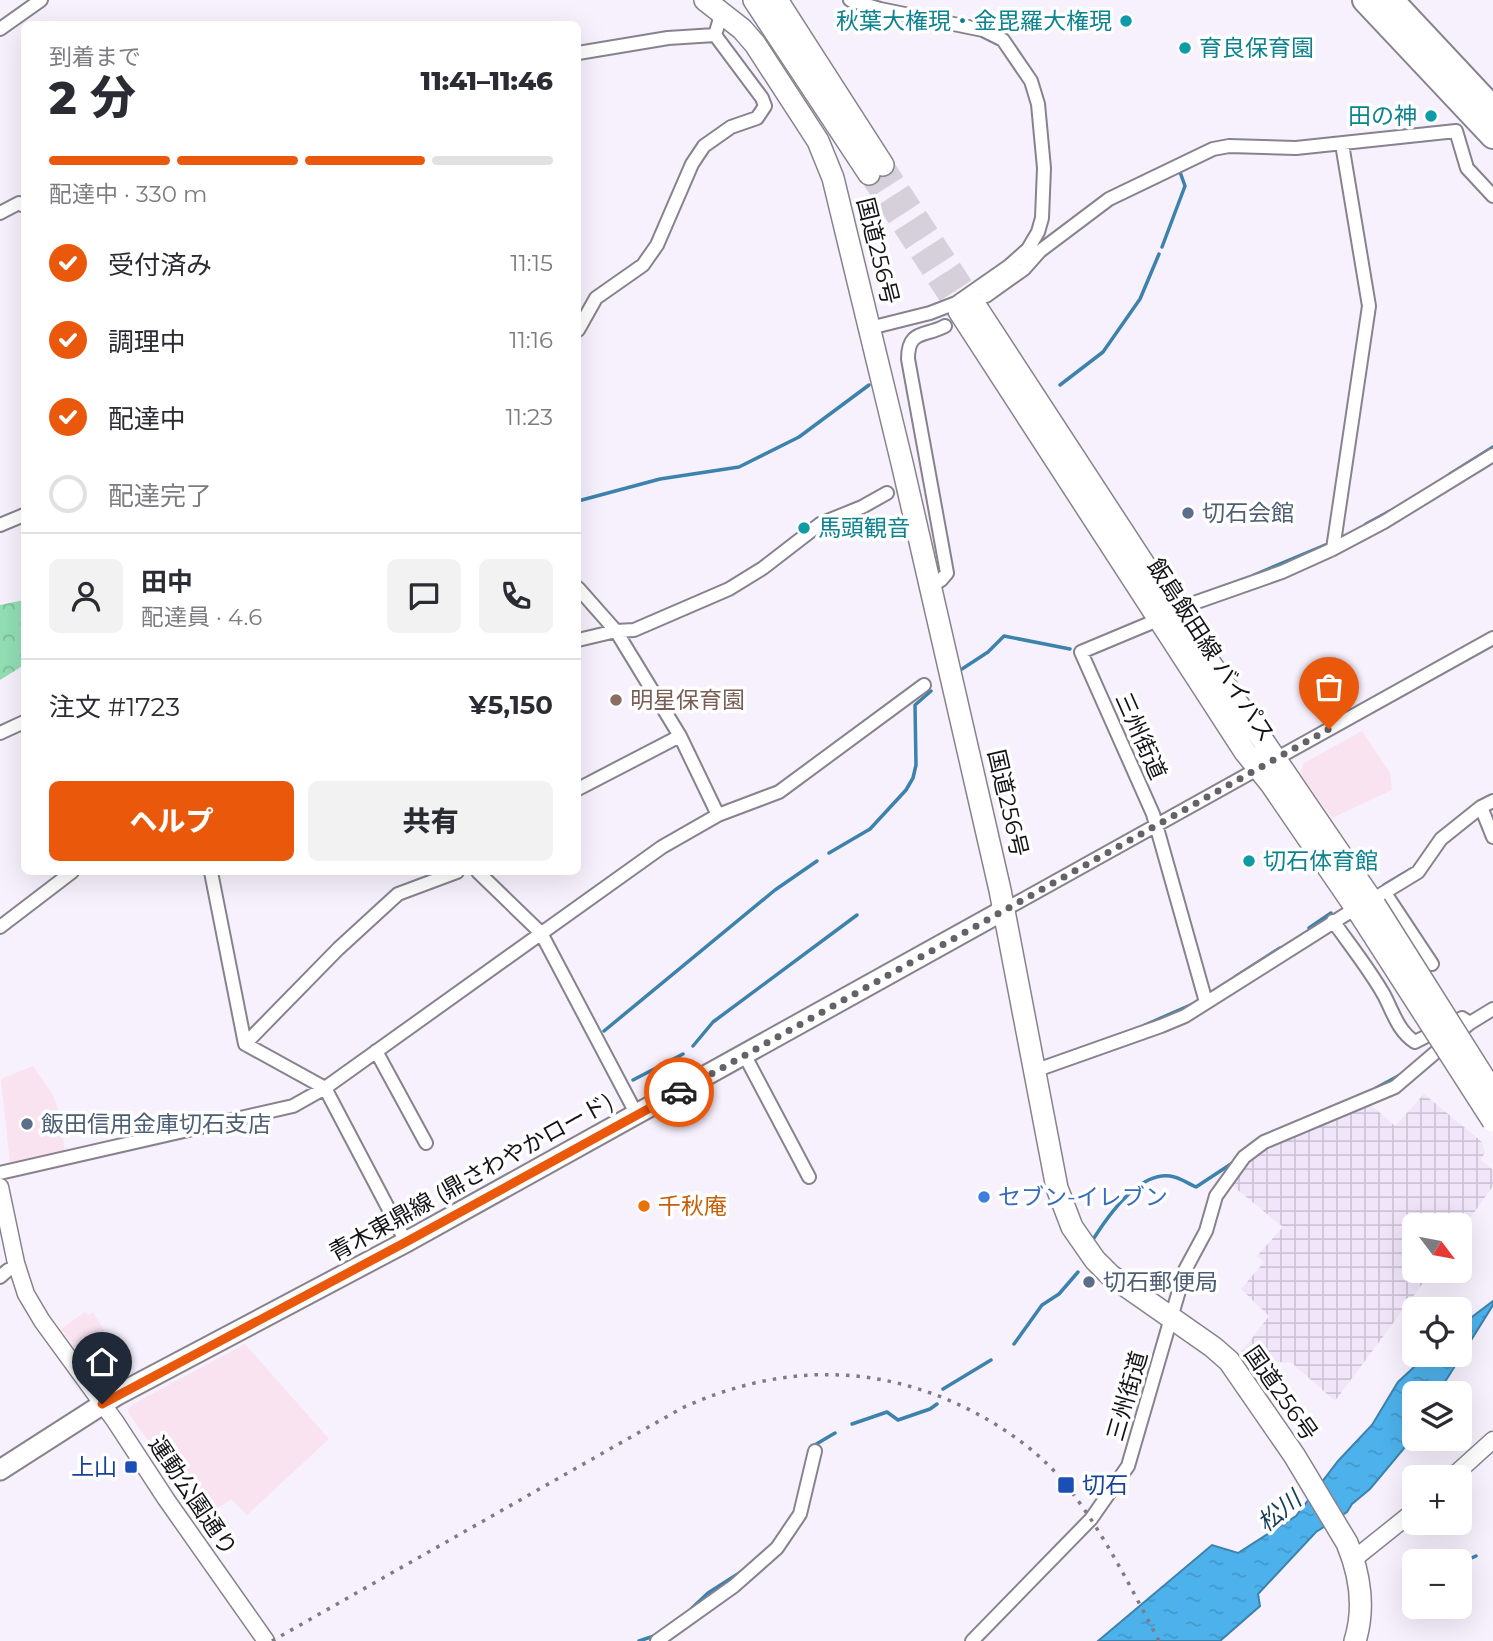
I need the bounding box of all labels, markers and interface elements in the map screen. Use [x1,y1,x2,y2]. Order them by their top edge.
place label: 秋葉大権現・金毘羅大権現 [836,7,1112,35]
marker: 秋葉大権現・金毘羅大権現 [1118,13,1134,29]
place label: 育良保育園 [1199,34,1314,62]
marker: 育良保育園 [1177,40,1193,56]
text: 到着まで [49,43,141,71]
text: 11:41–11:46 [421,65,553,97]
text: 2 分 [49,69,136,126]
place label: 田の神 [1348,102,1417,130]
marker: 田の神 [1423,108,1439,124]
text: 配達中 · 330 m [49,180,207,208]
street label: 国道256号 [851,195,905,307]
icon: check [49,244,87,282]
text: 受付済み [108,249,212,281]
text: 11:15 [510,249,553,277]
icon: check [49,321,87,359]
text: 調理中 [108,326,186,358]
text: 11:16 [509,326,553,354]
icon: check [49,398,87,436]
text: 配達中 [108,403,186,435]
text: 11:23 [505,403,553,431]
text: 配達完了 [108,480,212,512]
place label: 切石会館 [1202,499,1294,527]
marker: 切石会館 [1180,505,1196,521]
place label: 馬頭観音 [818,514,910,542]
marker: 馬頭観音 [796,520,812,536]
street label: 飯島飯田線 バイパス [1141,553,1281,747]
button: person [49,559,123,633]
button: chat [387,559,461,633]
button: phone [479,559,553,633]
text: 田中 [141,566,193,598]
text: 配達員 · 4.6 [141,603,262,631]
pin [1299,657,1359,729]
icon: bag [1310,668,1348,706]
place label: 明星保育園 [630,686,745,714]
street label: 三州街道 [1110,688,1172,784]
text: ¥5,150 [469,689,553,721]
text: 注文 #1723 [49,691,180,723]
marker: 明星保育園 [608,692,624,708]
street label: 国道256号 [982,747,1034,859]
button: ヘルプ [49,781,294,861]
button: 共有 [308,781,553,861]
place label: 切石体育館 [1263,847,1378,875]
marker: 切石体育館 [1241,853,1257,869]
courier [644,1057,714,1127]
icon: car [660,1073,698,1111]
street label: 青木東鼎線 (鼎さわやかロード) [324,1087,618,1267]
place label: 飯田信用金庫切石支店 [41,1110,271,1138]
marker: 飯田信用金庫切石支店 [19,1116,35,1132]
place label: セブン-イレブン [998,1183,1168,1211]
marker: セブン-イレブン [976,1189,992,1205]
place label: 千秋庵 [658,1192,727,1220]
marker: 千秋庵 [636,1198,652,1214]
north arrow [1402,1213,1472,1283]
map controls [1402,1213,1472,1619]
place label: 切石郵便局 [1103,1268,1218,1296]
marker: 切石郵便局 [1081,1274,1097,1290]
button: locate [1402,1297,1472,1367]
pin [72,1332,132,1404]
street label: 国道256号 [1238,1340,1324,1446]
icon: home [83,1343,121,1381]
street label: 三州街道 [1101,1348,1153,1444]
button: layers [1402,1381,1472,1451]
street label: 運動公園通り [143,1431,243,1561]
place label: 上山 [71,1453,117,1481]
marker: 上山 [123,1459,139,1475]
button: + [1402,1465,1472,1535]
place label: 切石 [1082,1471,1128,1499]
marker: 切石 [1056,1475,1076,1495]
water label: 松川 [1251,1483,1309,1537]
button: − [1402,1549,1472,1619]

